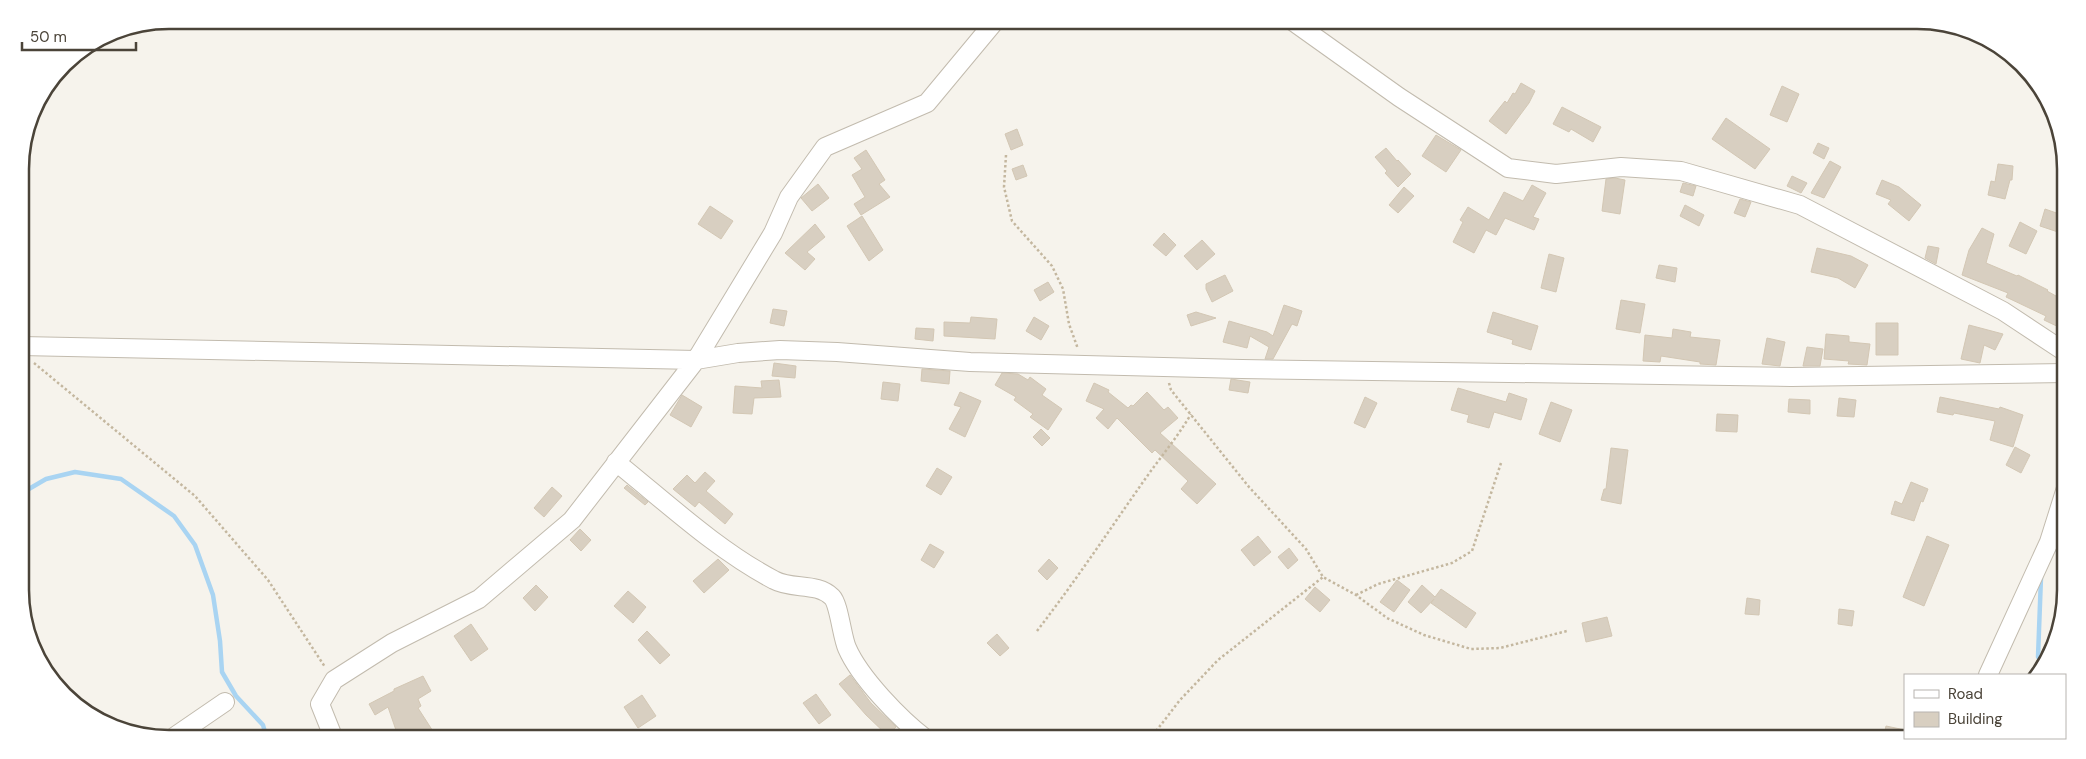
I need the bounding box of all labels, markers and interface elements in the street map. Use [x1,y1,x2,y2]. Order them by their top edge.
scale bar [22,20,136,52]
text: 50 m [30,27,67,47]
legend [1904,674,2066,739]
text: Road [1948,684,1983,704]
text: Building [1948,709,2003,729]

